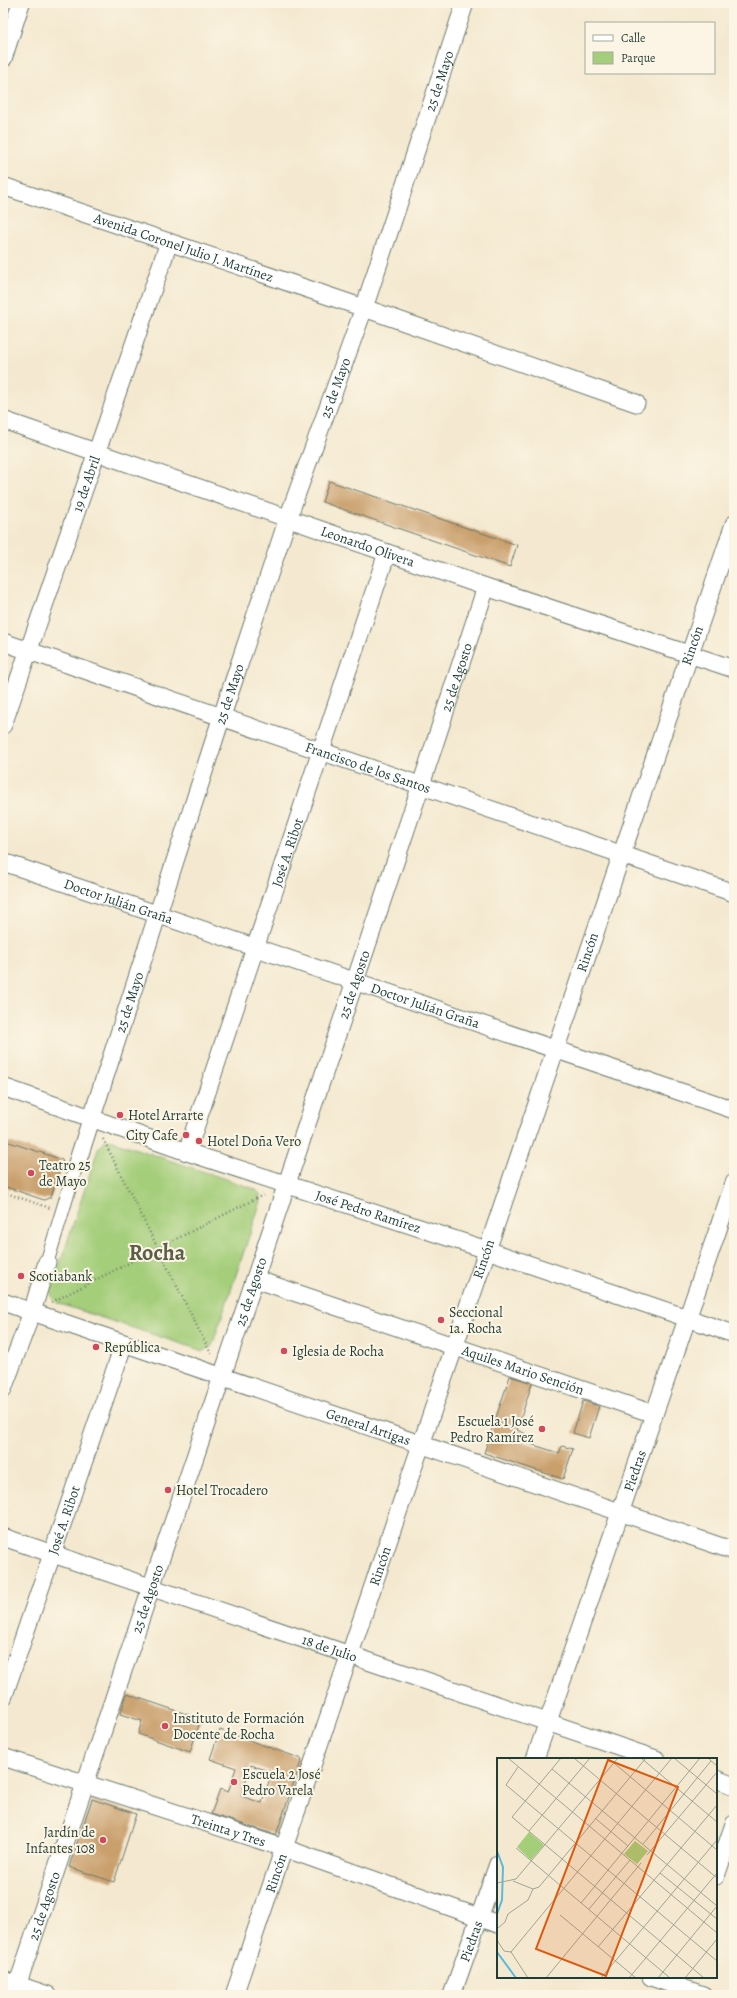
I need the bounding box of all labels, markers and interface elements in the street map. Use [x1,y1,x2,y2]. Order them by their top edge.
legend [585,22,715,74]
text: Calle [621,30,645,46]
street label: 25 de Mayo [421,48,459,114]
text: Parque [621,50,656,66]
street label: Avenida Coronel Julio J. Martínez [90,208,276,287]
street label: 25 de Mayo [316,355,355,421]
street label: 19 de Abril [68,453,105,515]
street label: Leonardo Olivera [318,522,418,572]
street label: Rincón [677,623,708,668]
street label: 25 de Agosto [437,640,477,714]
street label: 25 de Mayo [211,661,249,727]
street label: Francisco de los Santos [303,738,433,798]
street label: José A. Ribot [267,815,308,889]
street label: Doctor Julián Graña [61,874,176,929]
street label: Rincón [572,930,603,975]
street label: 25 de Agosto [334,948,375,1022]
street label: 25 de Mayo [111,969,148,1035]
street label: Doctor Julián Graña [368,978,483,1033]
place label: Hotel Arrarte [128,1106,204,1125]
marker: Hotel Arrarte [115,1110,125,1120]
place label: City Cafe [126,1126,178,1145]
marker: City Cafe [181,1130,191,1140]
place label: Hotel Doña Vero [207,1132,301,1151]
marker: Hotel Doña Vero [194,1136,204,1146]
place label: Teatro 25 de Mayo [39,1156,91,1191]
marker: Teatro 25 de Mayo [26,1168,36,1178]
street label: José Pedro Ramírez [313,1186,424,1238]
street label: Rincón [468,1237,499,1281]
district label: Rocha [129,1238,186,1268]
street label: 25 de Agosto [231,1255,271,1329]
place label: Scotiabank [29,1267,92,1286]
marker: Scotiabank [16,1271,26,1281]
place label: Seccional 1a. Rocha [449,1303,503,1338]
marker: Seccional 1a. Rocha [436,1315,446,1325]
place label: República [104,1338,161,1357]
street label: Aquiles Mario Sención [458,1340,587,1400]
marker: República [91,1342,101,1352]
place label: Iglesia de Rocha [292,1342,384,1361]
marker: Iglesia de Rocha [279,1346,289,1356]
street label: General Artigas [323,1404,413,1450]
place label: Escuela 1 José Pedro Ramírez [450,1412,534,1447]
marker: Escuela 1 José Pedro Ramírez [537,1424,547,1434]
street label: Piedras [619,1448,651,1494]
place label: Hotel Trocadero [176,1481,268,1500]
street label: José A. Ribot [44,1483,85,1557]
marker: Hotel Trocadero [163,1485,173,1495]
street label: Rincón [365,1544,396,1588]
street label: 25 de Agosto [127,1562,168,1636]
street label: 18 de Julio [299,1630,360,1667]
place label: Instituto de Formación Docente de Rocha [173,1709,305,1744]
marker: Instituto de Formación Docente de Rocha [160,1721,170,1731]
inset map [497,1758,717,1978]
place label: Escuela 2 José Pedro Varela [242,1765,321,1800]
marker: Escuela 2 José Pedro Varela [229,1777,239,1787]
street label: Treinta y Tres [188,1809,268,1852]
place label: Jardín de Infantes 108 [25,1823,95,1858]
marker: Jardín de Infantes 108 [98,1835,108,1845]
street label: Rincón [261,1851,292,1895]
street label: 25 de Agosto [24,1869,65,1943]
street label: Piedras [455,1918,487,1965]

